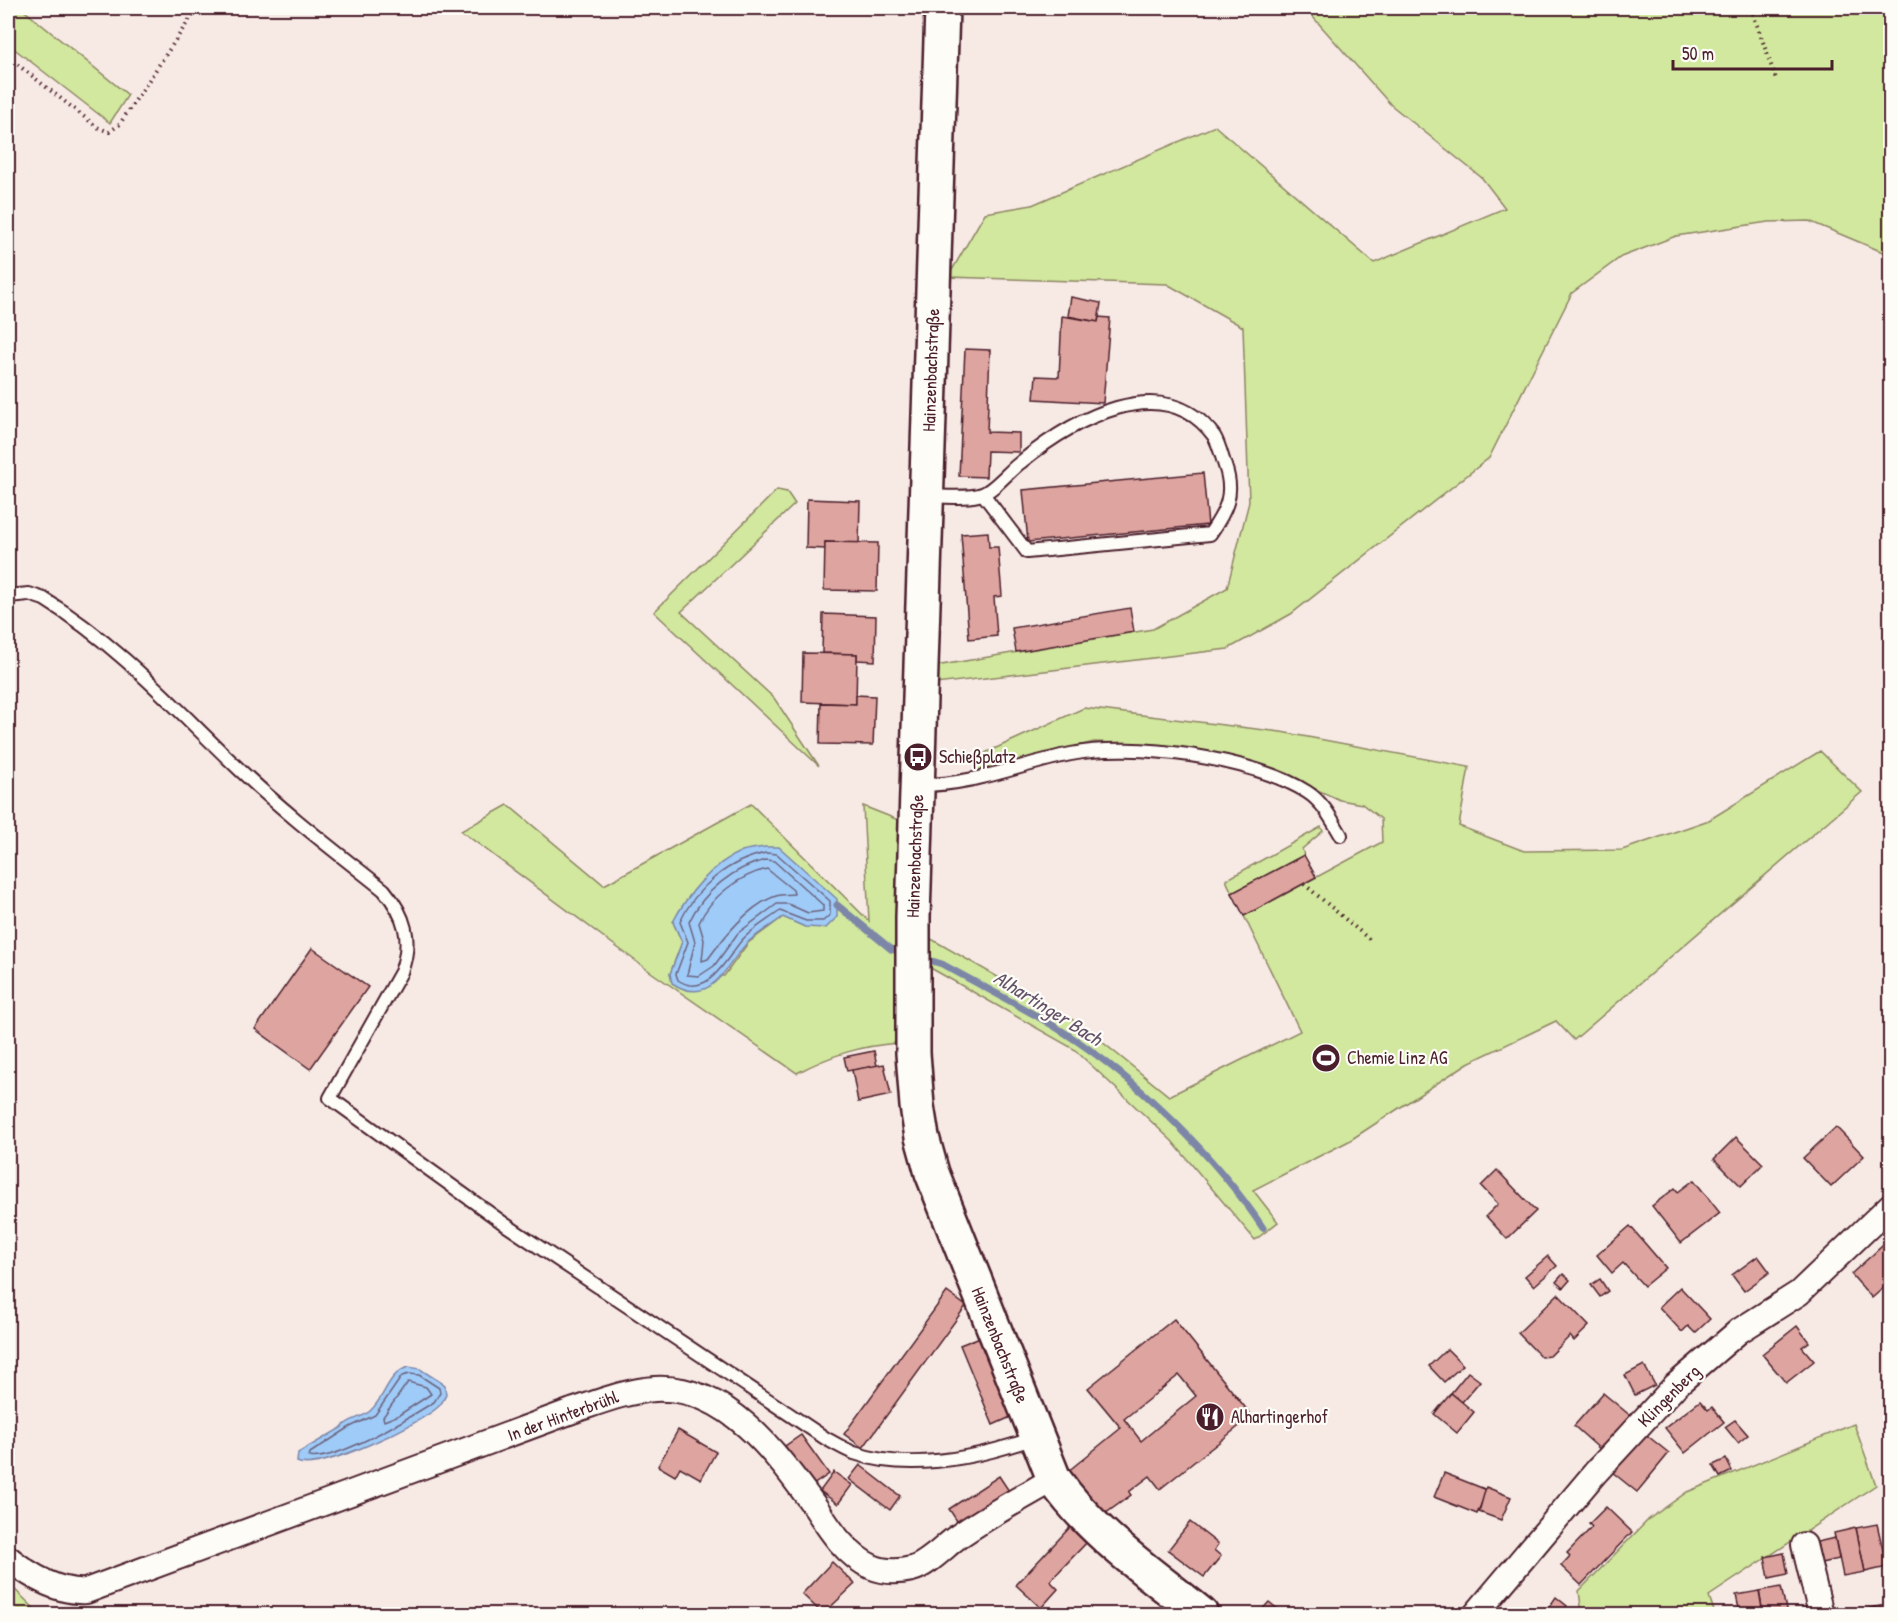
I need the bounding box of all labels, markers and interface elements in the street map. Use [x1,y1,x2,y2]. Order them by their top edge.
scale bar [1673,33,1832,71]
text: 50 m [1682,41,1714,66]
street label: Hainzenbachstraße [916,308,945,432]
bus stop icon: Schießplatz [902,741,934,773]
place label: Schießplatz [939,744,1016,769]
street label: Hainzenbachstraße [900,794,929,918]
water label: Alhartinger Bach [989,964,1109,1053]
sports icon: Chemie Linz AG [1310,1042,1342,1074]
place label: Chemie Linz AG [1347,1045,1448,1070]
street label: Hainzenbachstraße [966,1283,1035,1407]
street label: Klingenberg [1632,1359,1705,1432]
street label: In der Hinterbrühl [504,1384,622,1447]
restaurant icon: Alhartingerhof [1194,1401,1226,1433]
place label: Alhartingerhof [1231,1404,1328,1429]

